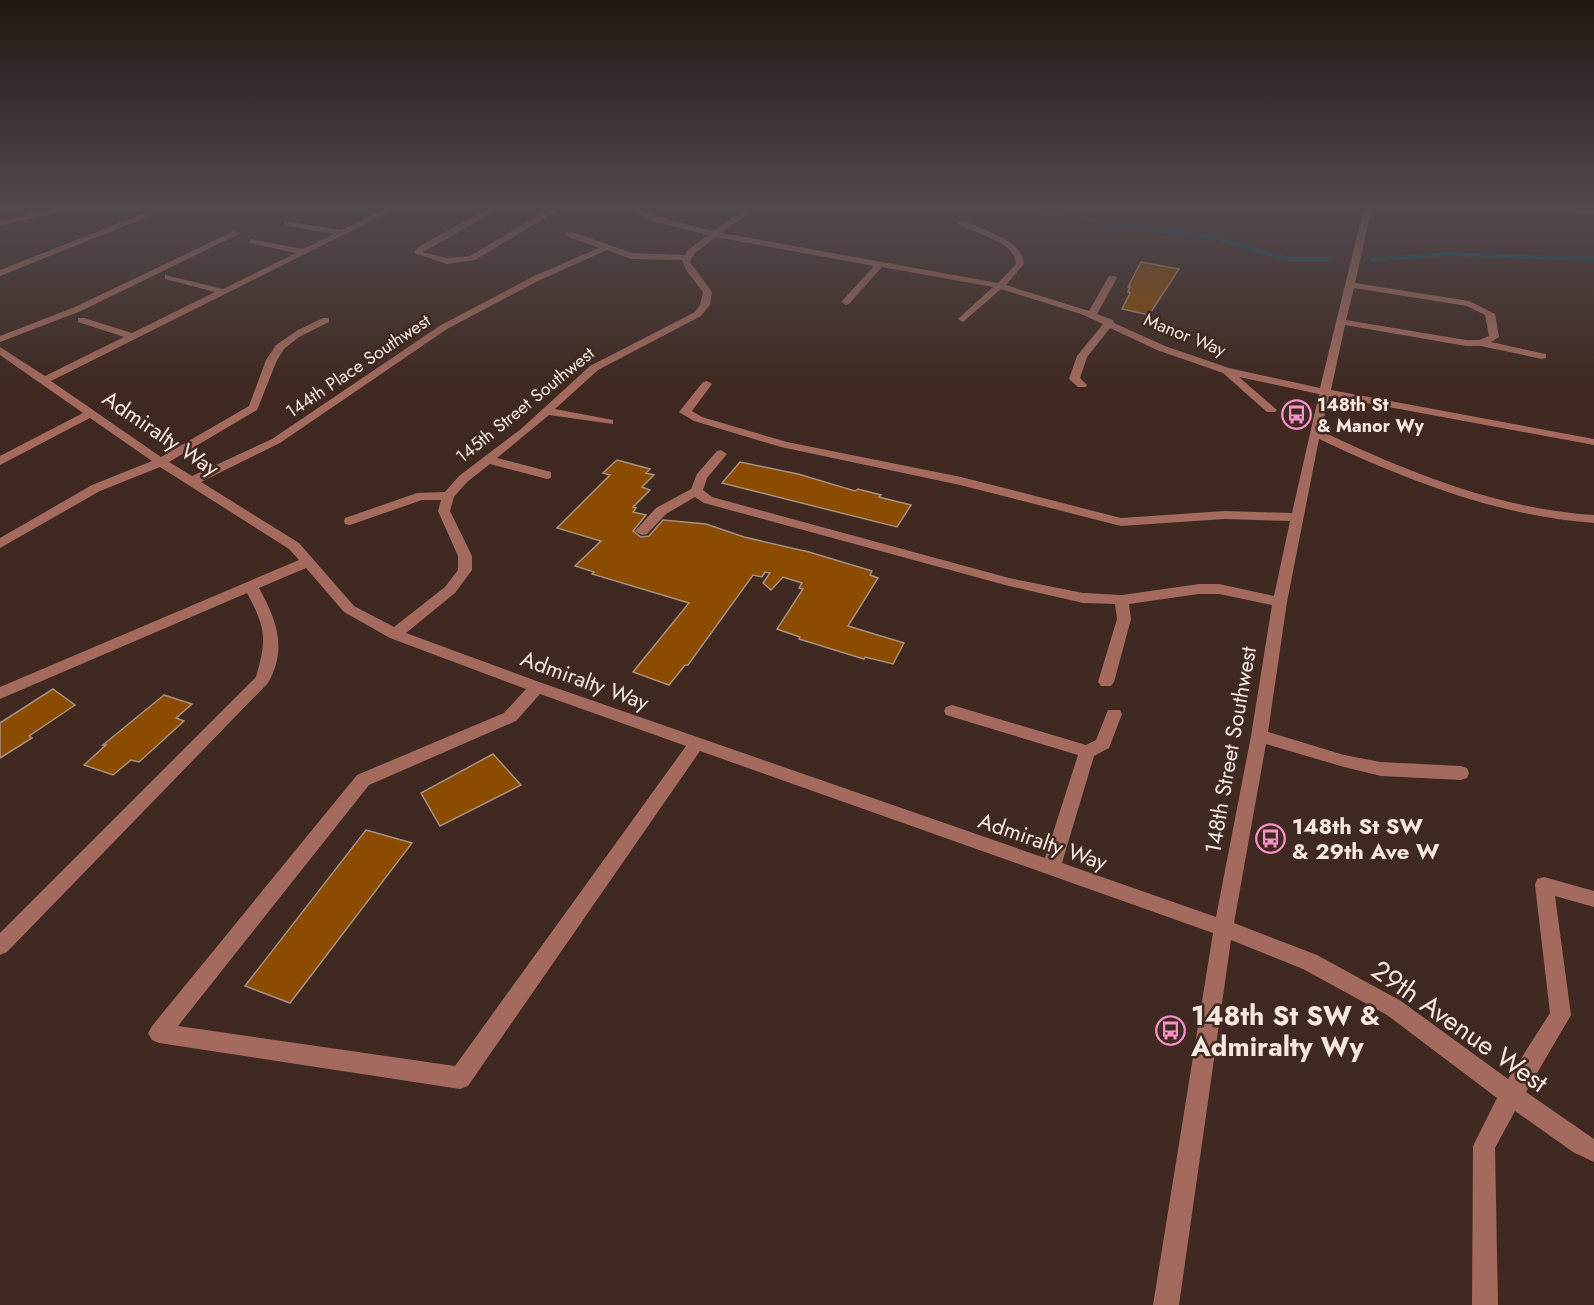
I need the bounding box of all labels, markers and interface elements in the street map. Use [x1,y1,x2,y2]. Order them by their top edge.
street label: 144th Place Southwest [280,307,436,424]
street label: Manor Way [1140,307,1230,363]
street label: 145th Street Southwest [450,340,601,469]
street label: Admiralty Way [96,382,226,484]
place label: 148th St & Manor Wy [1317,392,1425,439]
bus stop icon: 148th St & Manor Wy [1280,399,1312,431]
street label: Admiralty Way [516,642,654,718]
street label: 148th Street Southwest [1196,643,1264,856]
street label: Admiralty Way [974,804,1112,878]
place label: 148th St SW & 29th Ave W [1292,810,1440,867]
bus stop icon: 148th St SW & 29th Ave W [1255,823,1287,855]
street label: 29th Avenue West [1364,950,1557,1102]
place label: 148th St SW & Admiralty Wy [1190,996,1380,1066]
bus stop icon: 148th St SW & Admiralty Wy [1154,1015,1186,1047]

